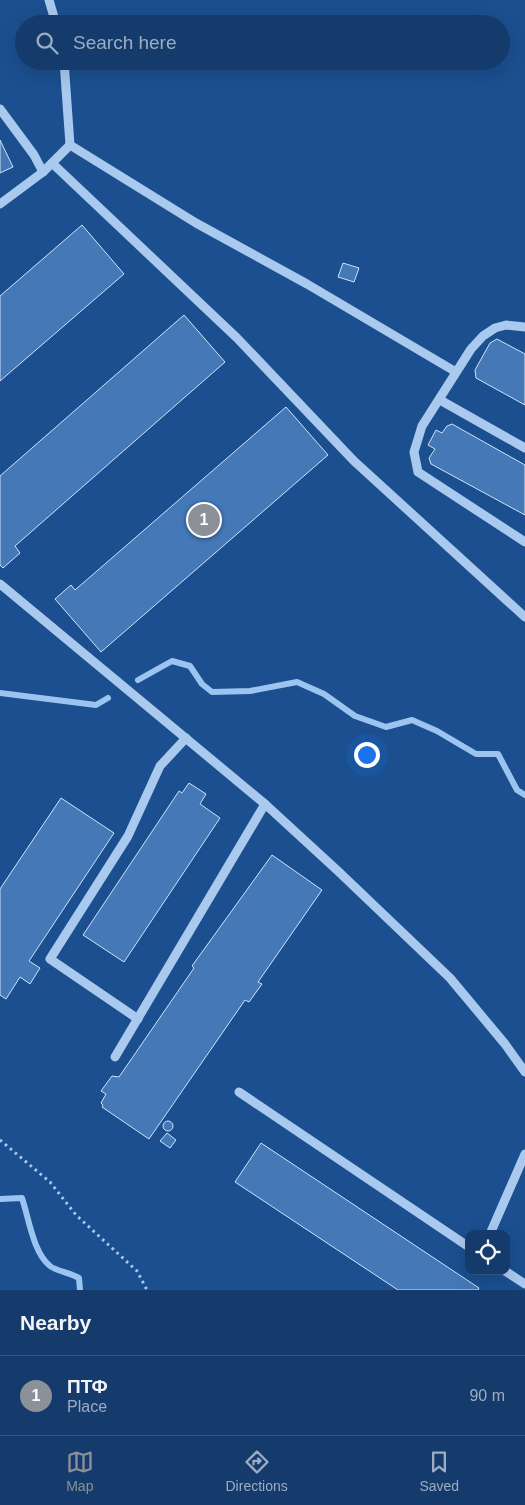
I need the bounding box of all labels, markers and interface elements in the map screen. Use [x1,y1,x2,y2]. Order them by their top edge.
search box [15,15,510,70]
icon: search [33,29,61,57]
text: Search here [73,32,177,53]
pin: 1 [188,501,220,539]
your location [354,742,380,768]
map controls [465,1230,510,1275]
button: locate [465,1230,510,1275]
text: Nearby [20,1311,91,1334]
text: ПТФ [67,1376,108,1397]
text: 1 [32,1387,40,1404]
text: 90 m [469,1387,505,1404]
text: Place [67,1398,107,1415]
tab: Map [66,1448,94,1494]
tab: Directions [226,1448,288,1494]
tab: Saved [419,1448,459,1494]

